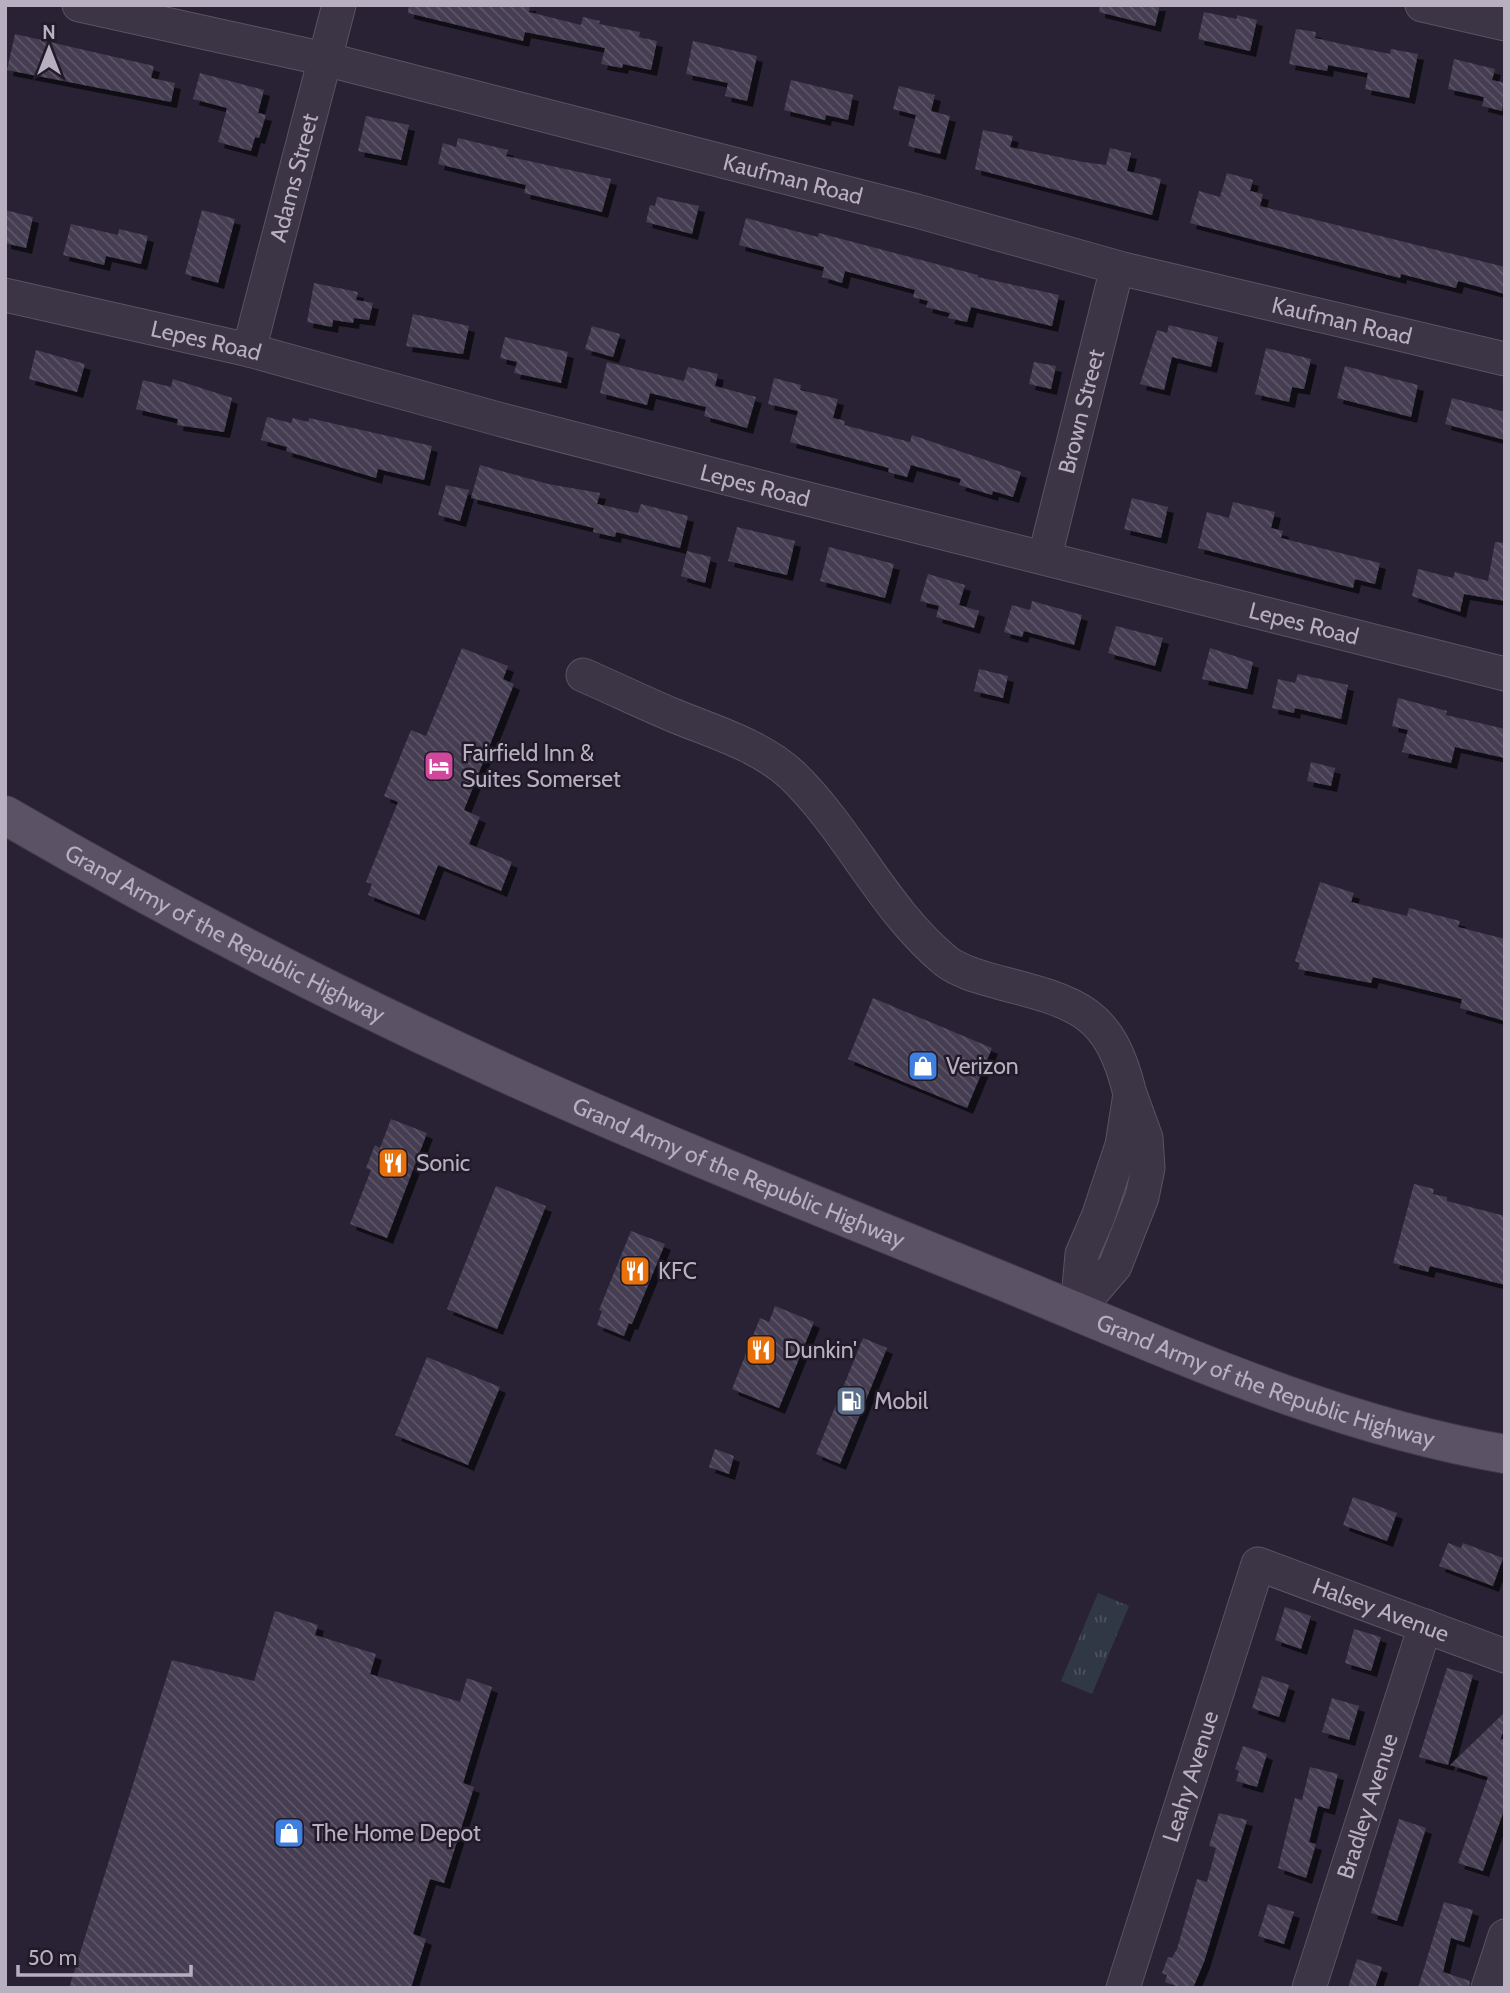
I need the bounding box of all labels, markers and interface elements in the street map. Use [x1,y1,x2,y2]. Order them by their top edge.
north arrow [14,14,84,84]
text: N [42,21,56,44]
street label: Adams Street [264,110,324,245]
street label: Kaufman Road [720,148,866,210]
street label: Kaufman Road [1269,291,1415,351]
street label: Lepes Road [148,314,264,367]
street label: Brown Street [1052,346,1110,476]
street label: Lepes Road [697,458,813,513]
street label: Lepes Road [1246,596,1362,651]
place label: Fairfield Inn & Suites Somerset [462,739,621,793]
hotel icon: Fairfield Inn & Suites Somerset [422,749,456,783]
street label: Grand Army of the Republic Highway [60,838,390,1029]
shop icon: Verizon [906,1049,940,1083]
place label: Verizon [946,1052,1019,1080]
street label: Grand Army of the Republic Highway [568,1091,909,1254]
restaurant icon: Sonic [376,1146,410,1180]
place label: Sonic [416,1149,470,1177]
restaurant icon: KFC [618,1254,652,1288]
place label: KFC [658,1257,697,1285]
street label: Grand Army of the Republic Highway [1092,1308,1438,1453]
restaurant icon: Dunkin' [744,1333,778,1367]
place label: Dunkin' [784,1336,857,1364]
fuel station icon: Mobil [834,1384,868,1418]
place label: Mobil [874,1387,929,1415]
street label: Halsey Avenue [1309,1572,1453,1648]
street label: Leahy Avenue [1156,1707,1224,1846]
street label: Bradley Avenue [1331,1730,1404,1882]
shop icon: The Home Depot [272,1816,306,1850]
place label: The Home Depot [312,1819,481,1847]
scale bar [18,1934,191,1978]
text: 50 m [28,1945,77,1970]

